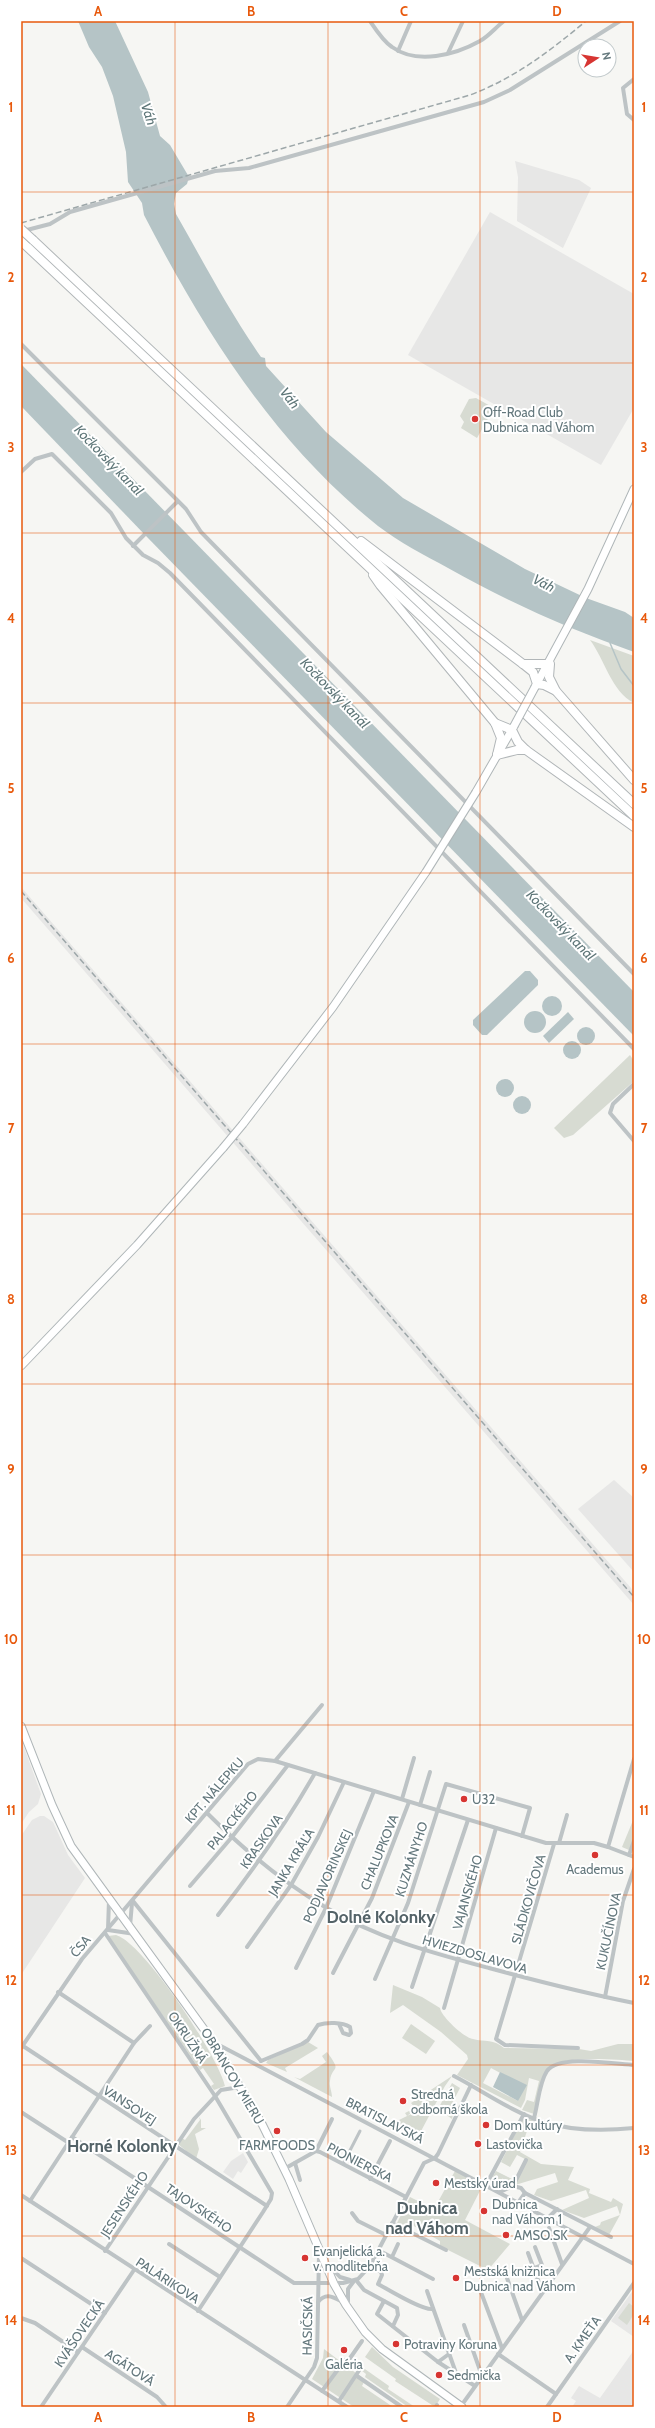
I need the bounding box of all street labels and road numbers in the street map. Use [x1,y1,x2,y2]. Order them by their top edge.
street label: KPT. NÁLEPKU [180,1753,247,1826]
street label: PALACKÉHO [203,1787,261,1853]
street label: KRASKOVA [236,1811,286,1871]
street label: CHALUPKOVA [357,1812,401,1892]
street label: KUZMÁNYHO [390,1819,431,1899]
street label: JANKA KRÁĽA [263,1825,318,1900]
street label: PODJAVORINSKEJ [299,1827,355,1925]
street label: VAJANSKÉHO [448,1852,485,1931]
street label: SLÁDKOVIČOVA [507,1852,548,1946]
street label: KUKUČÍNOVA [591,1890,624,1971]
street label: ČSA [66,1931,94,1960]
street label: HVIEZDOSLAVOVA [421,1931,529,1977]
street label: OKRUŽNÁ [165,2008,212,2066]
street label: OBRANCOV MIERU [198,2025,268,2127]
street label: VANSOVEJ [100,2082,160,2128]
street label: BRATISLAVSKÁ [343,2093,427,2147]
street label: PIONIERSKA [325,2139,395,2185]
street label: JESENSKÉHO [95,2167,151,2241]
street label: TAJOVSKÉHO [163,2179,236,2236]
street label: PALÁRIKOVA [133,2253,203,2307]
street label: KVÁŠOVECKÁ [50,2295,108,2370]
street label: HASIČSKÁ [297,2296,316,2356]
street label: A. KMEŤA [559,2312,604,2366]
street label: AGÁTOVÁ [102,2344,158,2389]

